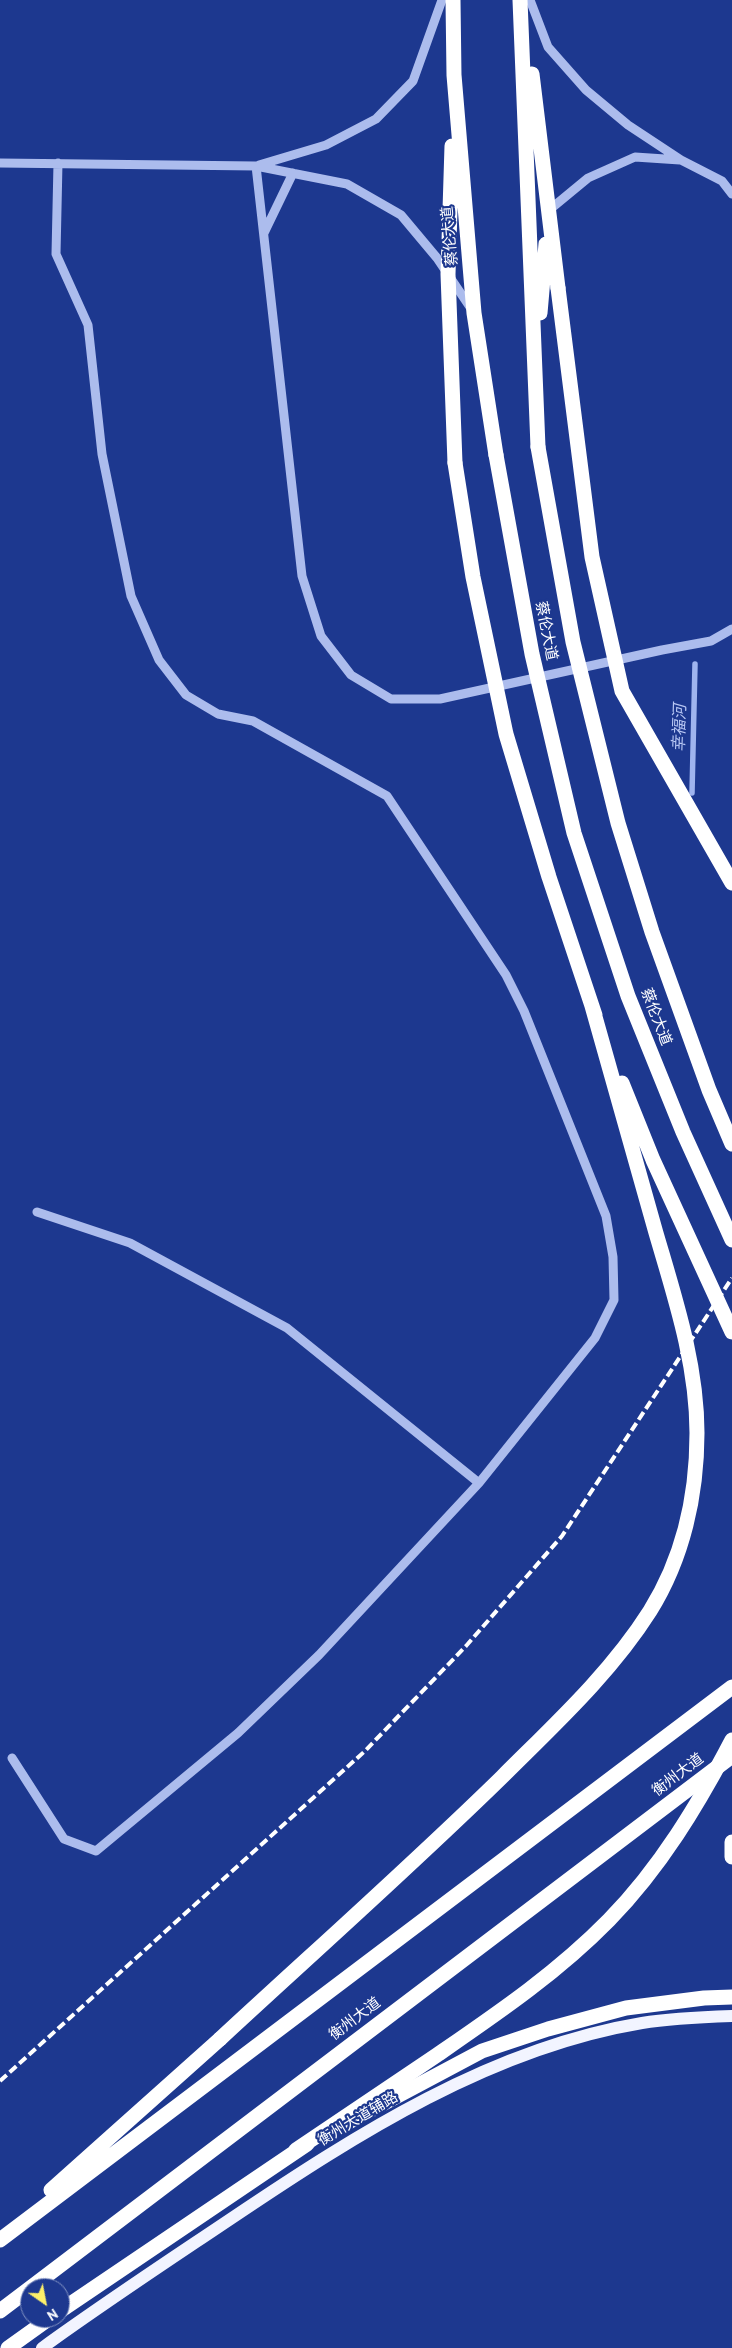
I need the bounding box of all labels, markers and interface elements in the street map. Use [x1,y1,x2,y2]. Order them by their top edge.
street label: 蔡伦大道 [438,205,462,267]
street label: 蔡伦大道 [531,600,561,662]
water label: 幸福河 [670,704,690,752]
street label: 蔡伦大道 [637,986,675,1048]
street label: 衡州大道 [649,1750,707,1800]
street label: 衡州大道 [326,1994,384,2044]
street label: 衡州大道辅路 [315,2088,401,2150]
north arrow [20,2278,70,2328]
text: N [44,2305,61,2325]

